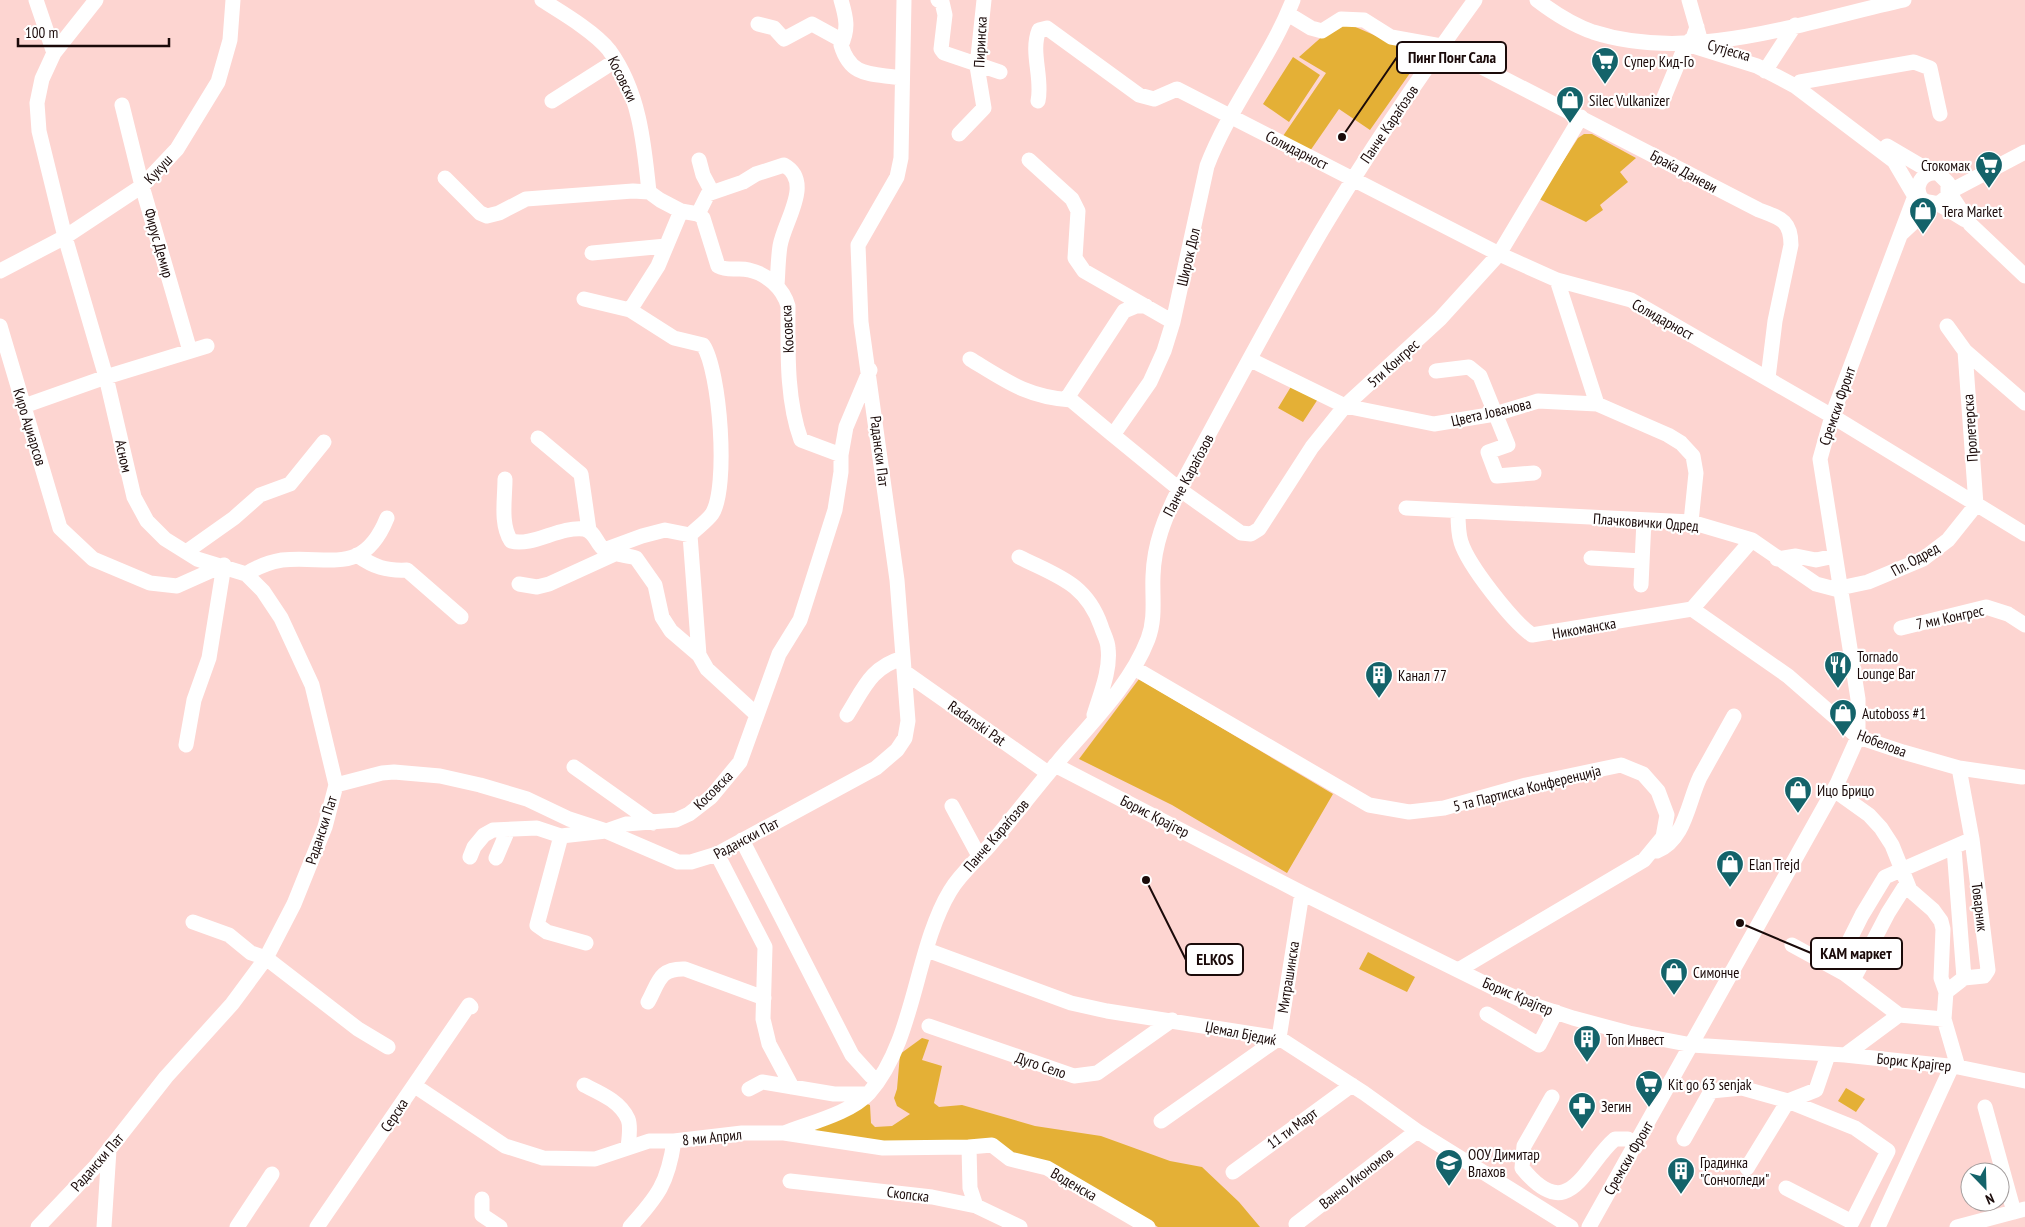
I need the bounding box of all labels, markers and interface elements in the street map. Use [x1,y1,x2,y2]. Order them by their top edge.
scale bar [18,15,169,47]
street label: Пиринска [969,16,991,68]
text: 100 m [25,23,58,42]
street label: Сутјеска [1705,35,1753,65]
callout: Пинг Понг Сала [1397,42,1506,73]
supermarket icon: Супер Кид-Го [1590,46,1620,85]
text: Пинг Понг Сала [1408,47,1496,67]
place label: Супер Кид-Го [1624,52,1694,71]
street label: Косовски [604,53,642,105]
street label: Панче Караѓозов [1356,81,1422,167]
shop icon: Silec Vulkanizer [1555,85,1585,124]
place label: Silec Vulkanizer [1589,91,1671,110]
street label: Солидарност [1263,126,1332,174]
street label: Браќа Даневи [1647,145,1721,197]
street label: Кукуш [140,150,176,188]
supermarket icon: Стокомак [1974,150,2004,189]
place label: Стокомак [1921,156,1970,175]
shop icon: Tera Market [1908,196,1938,235]
place label: Tera Market [1942,202,2002,221]
street label: Фирус Демир [140,206,178,280]
street label: Широк Дол [1172,226,1204,288]
street label: Солидарност [1629,294,1697,344]
street label: Косовска [776,305,798,353]
street label: 5ти Конгрес [1363,334,1423,391]
street label: Сремски Фронт [1815,364,1859,448]
street label: Киро Аџиарсов [9,386,51,468]
street label: Цвета Јованова [1449,394,1533,430]
street label: Пролетерска [1958,394,1982,462]
street label: Радански Пат [866,415,894,488]
street label: Панче Караѓозов [1158,431,1218,519]
street label: Асном [111,438,137,474]
street label: Плачковички Одред [1593,509,1700,535]
street label: Пл. Одред [1887,538,1943,580]
street label: 7 ми Конгрес [1914,600,1986,633]
street label: Никоманска [1551,613,1617,643]
place label: Tornado Lounge Bar [1857,647,1916,683]
restaurant icon: Tornado Lounge Bar [1823,650,1853,689]
building icon: Канал 77 [1364,660,1394,699]
place label: Канал 77 [1398,666,1447,685]
street label: Radanski Pat [944,696,1010,750]
shop icon: Autoboss #1 [1828,698,1858,737]
place label: Autoboss #1 [1862,704,1926,723]
street label: Нобелова [1855,725,1909,761]
street label: 5 та Партиска Конференција [1451,760,1603,816]
street label: Косовска [689,766,737,814]
shop icon: Ицо Брицо [1783,775,1813,814]
place label: Ицо Брицо [1817,781,1874,800]
street label: Борис Крајгер [1117,791,1193,841]
street label: Радански Пат [301,793,341,867]
street label: Панче Караѓозов [959,795,1033,875]
street label: Радански Пат [710,813,782,863]
shop icon: Elan Trejd [1715,849,1745,888]
place label: Elan Trejd [1749,855,1800,874]
street label: Товарник [1968,881,1992,933]
callout: КАМ маркет [1811,938,1902,969]
street label: Митрашинска [1273,940,1303,1014]
text: КАМ маркет [1820,943,1892,963]
callout: ELKOS [1186,944,1243,975]
text: ELKOS [1196,949,1234,969]
shop icon: Симонче [1659,957,1689,996]
place label: Симонче [1693,963,1739,982]
street label: Борис Крајгер [1480,973,1556,1019]
street label: Џемал Бједиќ [1204,1017,1278,1049]
building icon: Топ Инвест [1572,1024,1602,1063]
place label: Топ Инвест [1606,1030,1664,1049]
street label: Дуго Село [1013,1047,1069,1083]
street label: Борис Крајгер [1876,1049,1952,1075]
supermarket icon: Kit go 63 senjak [1634,1069,1664,1108]
place label: Kit go 63 senjak [1668,1075,1752,1094]
pharmacy icon: Зегин [1567,1091,1597,1130]
street label: Серска [376,1095,412,1135]
place label: Зегин [1601,1097,1631,1116]
street label: 11 ти Март [1263,1103,1321,1153]
street label: Сремски Фронт [1599,1118,1657,1198]
street label: 8 ми Април [681,1124,743,1150]
street label: Радански Пат [67,1129,128,1195]
street label: Ванчо Икономов [1315,1143,1397,1213]
place label: ООУ Димитар Влахов [1468,1145,1540,1181]
school or university icon: ООУ Димитар Влахов [1434,1148,1464,1187]
place label: Градинка "Сончогледи" [1700,1153,1769,1189]
building icon: Градинка "Сончогледи" [1666,1156,1696,1195]
north arrow [1960,1162,2010,1212]
street label: Воденска [1048,1163,1100,1205]
street label: Скопска [886,1182,930,1206]
text: N [1983,1189,1997,1209]

